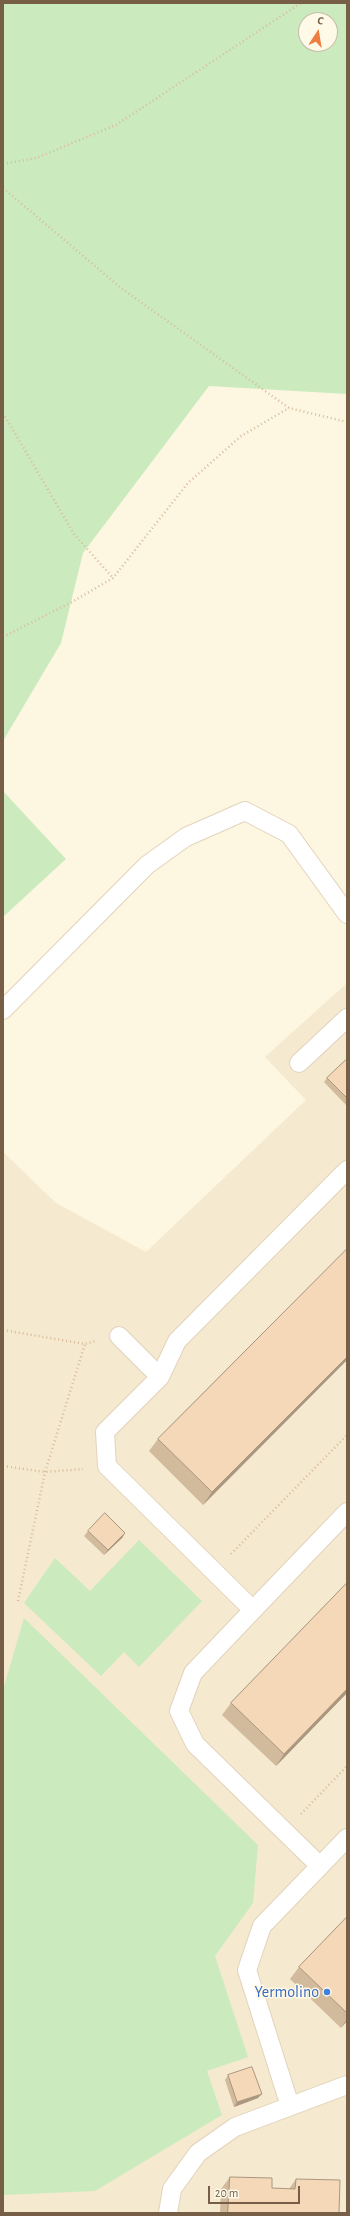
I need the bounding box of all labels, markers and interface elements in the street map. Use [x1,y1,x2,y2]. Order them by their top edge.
north arrow [298,12,338,52]
text: С [316,15,325,27]
place label: Yermolino [254,1982,319,2002]
marker: Yermolino [322,1987,332,1997]
scale bar [210,2178,302,2204]
text: 20 m [215,2187,238,2199]

